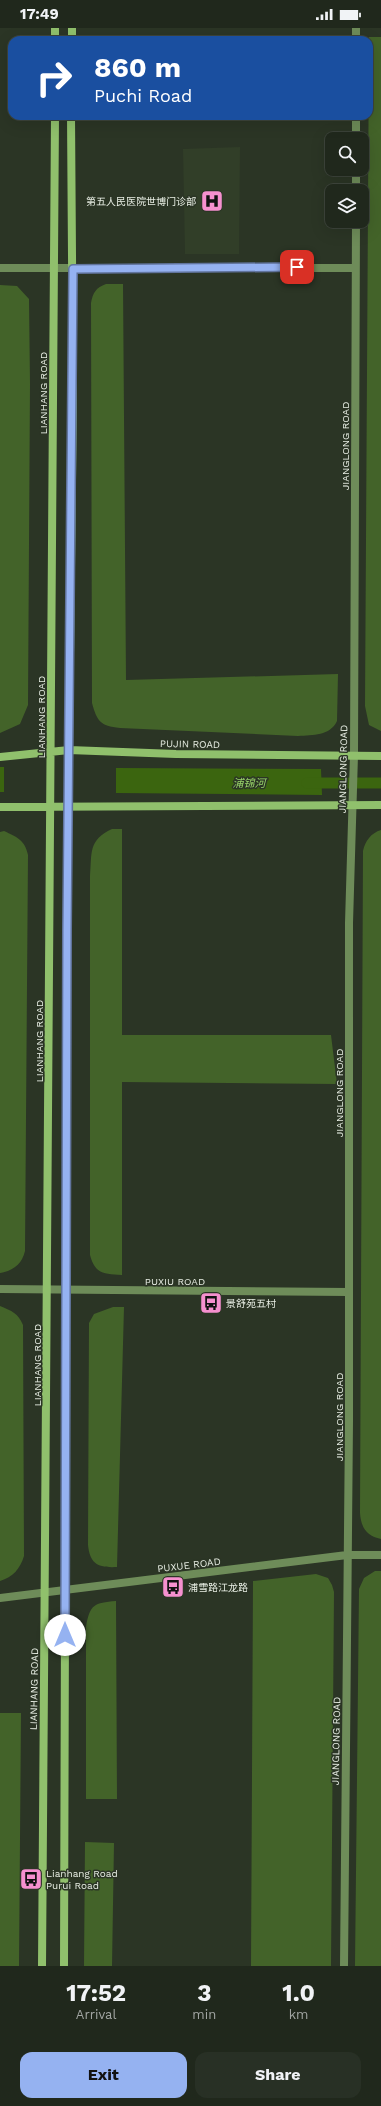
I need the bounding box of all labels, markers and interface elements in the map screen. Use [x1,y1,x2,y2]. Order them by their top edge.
text: 17:49 [20,5,59,23]
text: 860 m [94,51,181,84]
icon: right [28,52,80,104]
text: Puchi Road [94,85,192,106]
map controls [325,132,369,228]
button: search [325,132,369,176]
button: layers [325,184,369,228]
hospital icon: 第五人民医院世博门诊部 [199,188,225,214]
place label: 第五人民医院世博门诊部 [86,196,196,207]
pin [280,250,314,284]
icon: arrive [286,256,308,278]
street label: LIANHANG ROAD [38,352,49,434]
street label: JIANGLONG ROAD [340,402,351,490]
street label: LIANHANG ROAD [36,676,47,758]
street label: JIANGLONG ROAD [337,725,349,813]
street label: PUJIN ROAD [160,738,220,750]
water label: 浦锦河 [233,777,267,790]
street label: LIANHANG ROAD [34,1000,45,1082]
street label: JIANGLONG ROAD [334,1049,345,1137]
street label: PUXIU ROAD [145,1276,205,1287]
bus stop icon: 景舒苑五村 [198,1290,224,1316]
place label: 景舒苑五村 [226,1298,276,1309]
street label: LIANHANG ROAD [32,1324,43,1406]
street label: JIANGLONG ROAD [334,1373,345,1461]
street label: PUXUE ROAD [157,1556,221,1574]
bus stop icon: 浦雪路江龙路 [160,1574,186,1600]
place label: 浦雪路江龙路 [188,1582,248,1593]
position arrow [44,1614,86,1656]
street label: LIANHANG ROAD [28,1648,40,1730]
street label: JIANGLONG ROAD [330,1697,342,1785]
bus stop icon: Lianhang Road Purui Road [18,1866,44,1892]
place label: Lianhang Road Purui Road [46,1868,118,1891]
text: 17:52 [66,1979,126,2007]
text: 3 [197,1979,211,2007]
text: 1.0 [282,1979,315,2007]
text: Arrival [76,2007,116,2022]
text: min [192,2007,216,2022]
text: km [289,2007,308,2022]
button: Exit [20,2052,187,2098]
button: Share [195,2052,361,2098]

